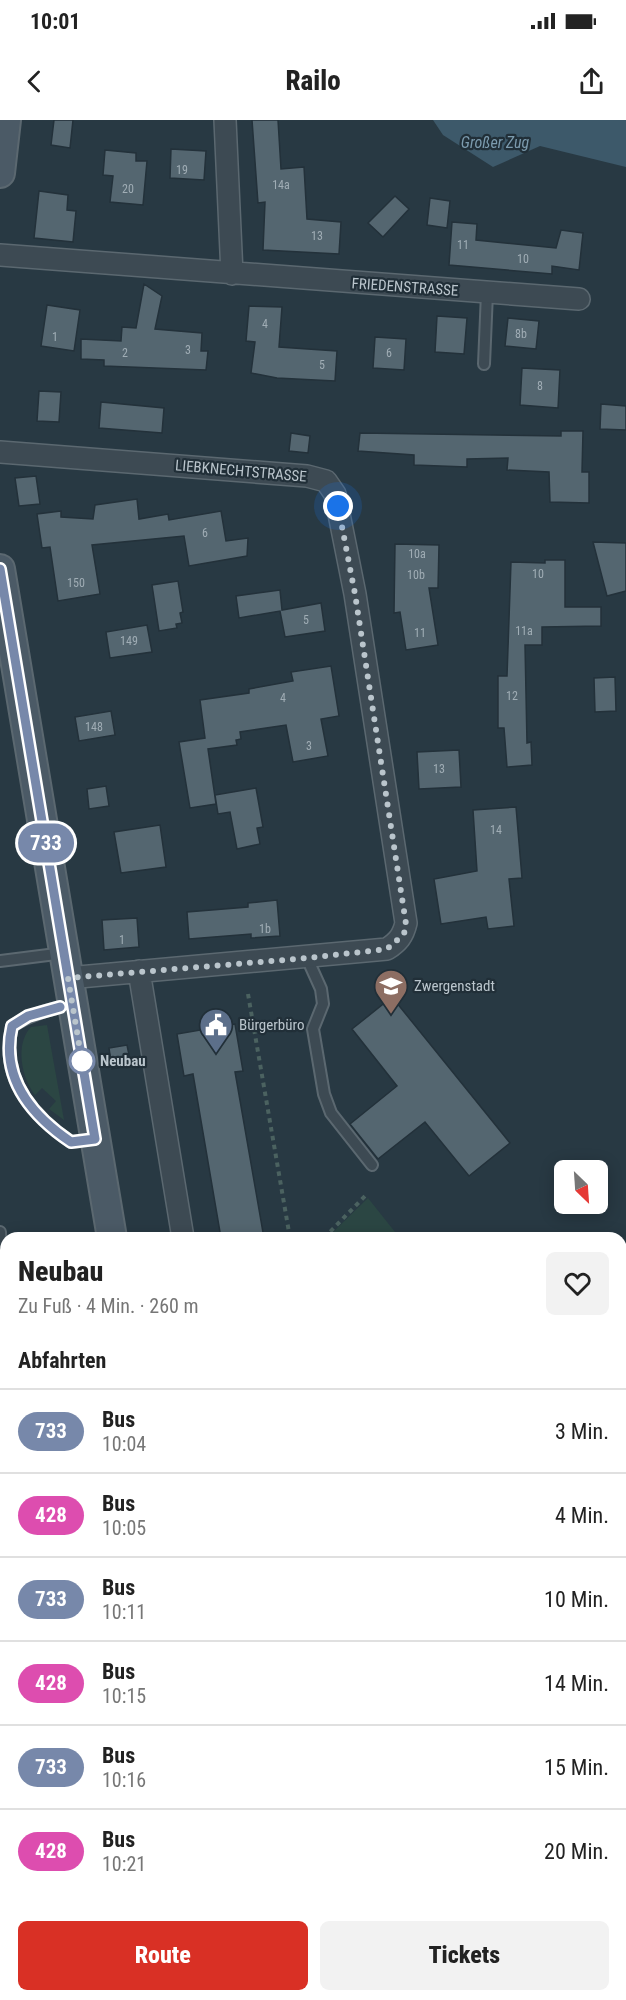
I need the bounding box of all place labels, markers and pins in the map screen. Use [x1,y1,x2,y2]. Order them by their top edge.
school or university icon: Zwergenstadt [373,968,409,1015]
place label: Zwergenstadt [414,977,495,995]
public building icon: Bürgerbüro [198,1007,234,1054]
place label: Bürgerbüro [239,1016,304,1034]
marker: Neubau [69,1048,95,1074]
place label: Neubau [100,1052,146,1070]

